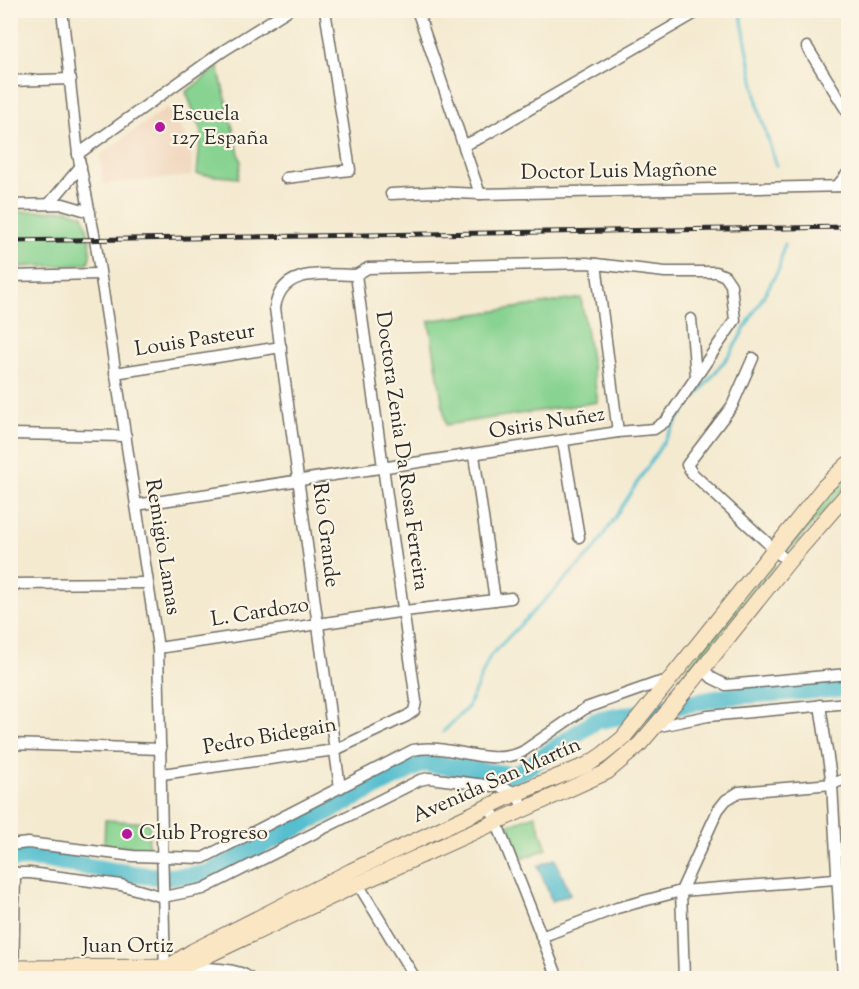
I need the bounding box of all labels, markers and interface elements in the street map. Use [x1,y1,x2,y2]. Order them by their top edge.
place label: Escuela 127 España [172,100,269,154]
marker: Escuela 127 España [153,120,167,134]
street label: Doctor Luis Magñone [520,155,718,189]
street label: Doctora Zenia Da Rosa Ferreira [367,310,435,593]
street label: Louis Pasteur [133,317,257,365]
street label: Osiris Nuñez [487,400,607,448]
street label: Remigio Lamas [136,477,188,617]
street label: Río Grande [304,481,346,589]
street label: L. Cardozo [209,590,311,636]
street label: Pedro Bidegain [201,711,339,763]
street label: Avenida San Martín [408,730,586,832]
place label: Club Progreso [139,819,268,849]
marker: Club Progreso [120,827,134,841]
street label: Juan Ortiz [81,932,174,962]

